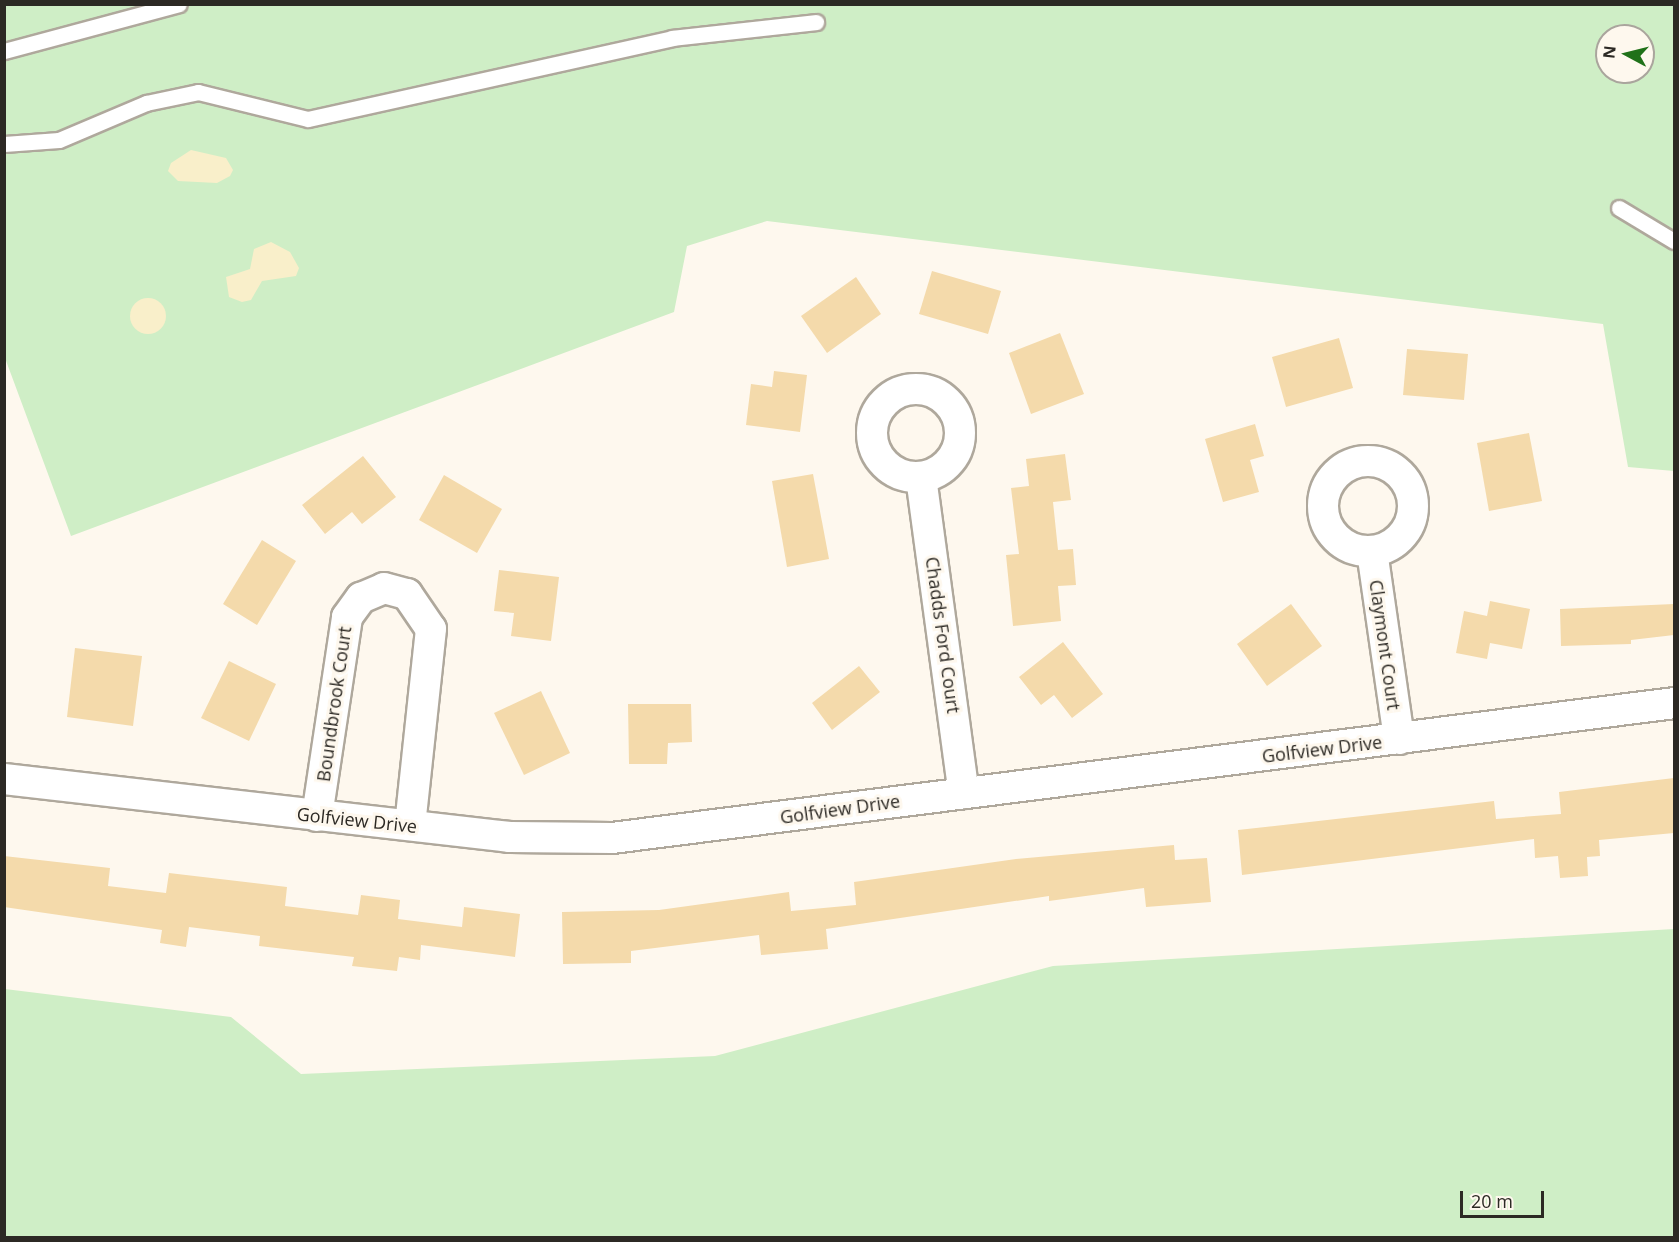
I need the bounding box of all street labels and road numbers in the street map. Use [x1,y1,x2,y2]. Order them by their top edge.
street label: Chadds Ford Court [921,555,965,715]
street label: Claymont Court [1365,578,1405,712]
street label: Boundbrook Court [312,625,356,783]
street label: Golfview Drive [1261,731,1383,767]
street label: Golfview Drive [779,790,901,828]
street label: Golfview Drive [296,803,418,837]

